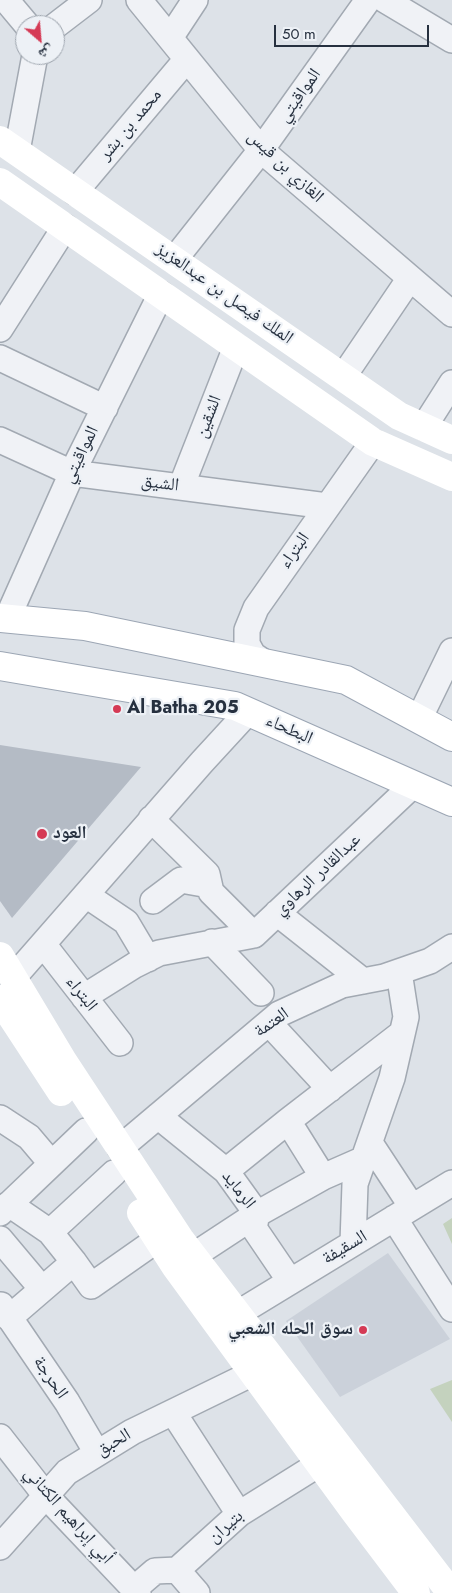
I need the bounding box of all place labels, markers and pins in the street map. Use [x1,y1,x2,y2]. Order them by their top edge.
place label: Al Batha 205 [127,698,239,720]
marker: Al Batha 205 [111,703,123,715]
place label: العود [53,823,87,845]
marker: العود [35,827,49,841]
place label: سوق الحله الشعبي [228,1319,353,1341]
marker: سوق الحله الشعبي [357,1324,369,1336]

